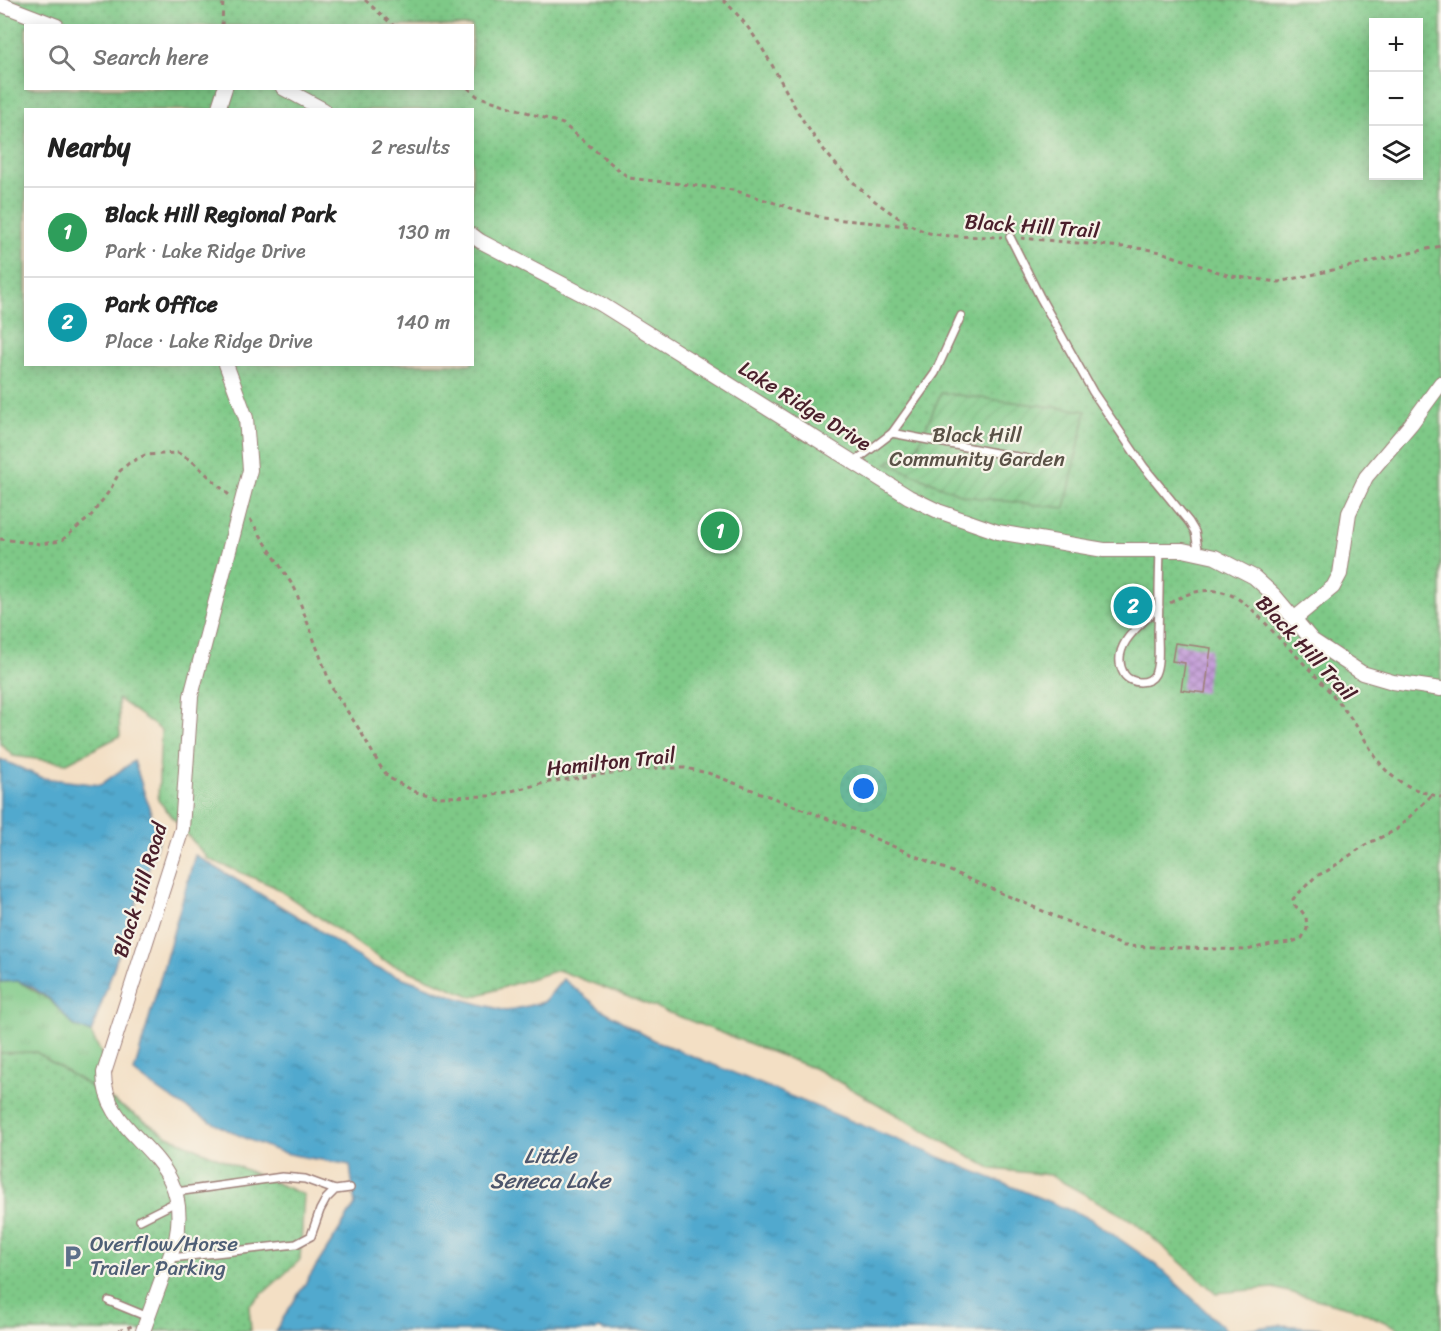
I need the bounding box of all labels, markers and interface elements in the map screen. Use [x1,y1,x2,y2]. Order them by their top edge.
map controls [1369,18,1423,180]
button: + [1369,18,1423,72]
search box [24,24,474,90]
text: Search here [93,38,209,77]
icon: search [45,41,78,74]
button: − [1369,72,1423,126]
text: Nearby [48,124,130,170]
button: layers [1369,126,1423,180]
text: 2 results [371,130,450,165]
text: Black Hill Regional Park [105,195,337,234]
street label: Black Hill Trail [963,202,1102,250]
text: 1 [63,215,72,250]
text: 130 m [397,215,450,250]
text: Park · Lake Ridge Drive [105,234,306,269]
text: Park Office [105,285,218,324]
text: 2 [62,305,73,340]
text: 140 m [396,305,450,340]
text: Place · Lake Ridge Drive [105,324,313,359]
street label: Lake Ridge Drive [731,350,879,462]
park label: Black Hill Community Garden [889,416,1065,478]
pin: 1 [700,508,740,554]
pin: 2 [1114,584,1152,628]
street label: Black Hill Trail [1246,586,1367,711]
street label: Hamilton Trail [545,736,678,788]
your location [849,774,878,803]
street label: Black Hill Road [101,816,179,962]
water label: Little Seneca Lake [490,1136,613,1200]
place label: Overflow/Horse Trailer Parking [90,1225,238,1287]
parking icon: Overflow/Horse Trailer Parking [59,1243,85,1269]

